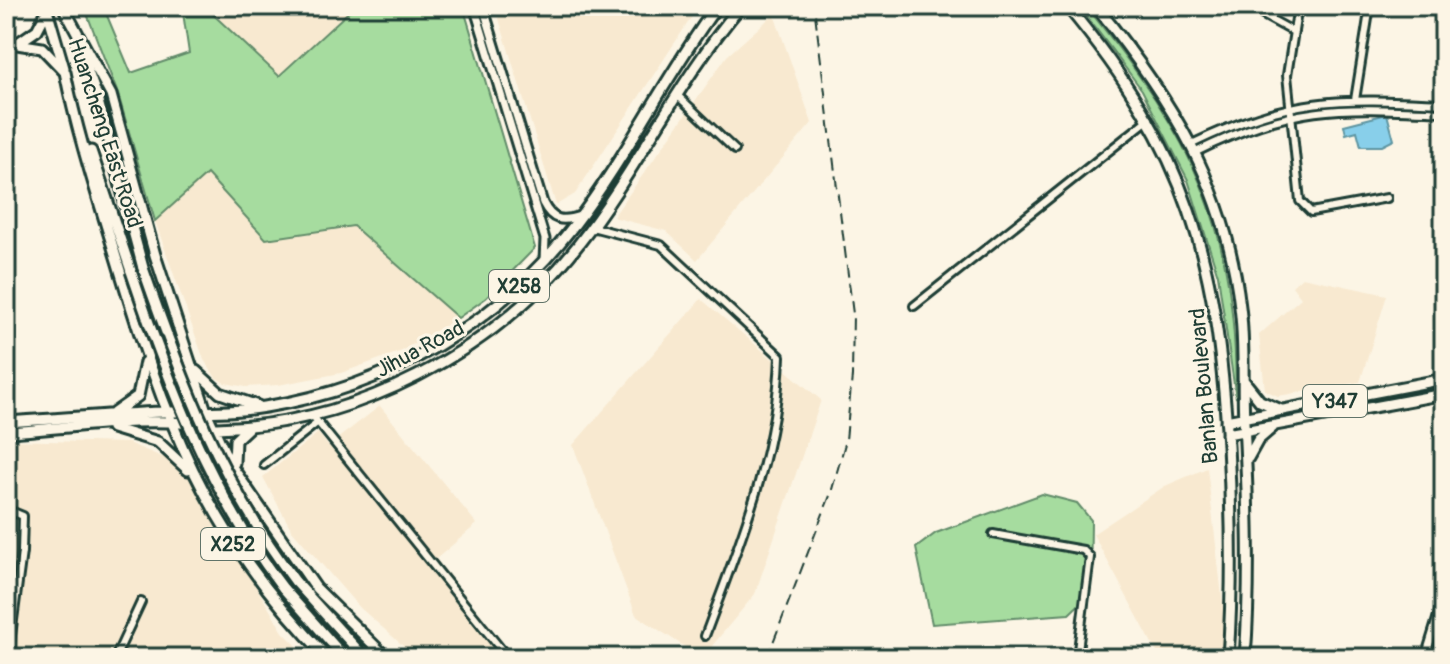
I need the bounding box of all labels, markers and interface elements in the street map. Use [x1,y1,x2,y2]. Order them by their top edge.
street label: Huancheng East Road [61,35,149,231]
road number: X258 [489,270,549,302]
street label: Banlan Boulevard [1183,307,1225,465]
street label: Jihua Road [371,314,469,384]
road number: Y347 [1303,385,1367,417]
road number: X252 [201,528,265,560]

